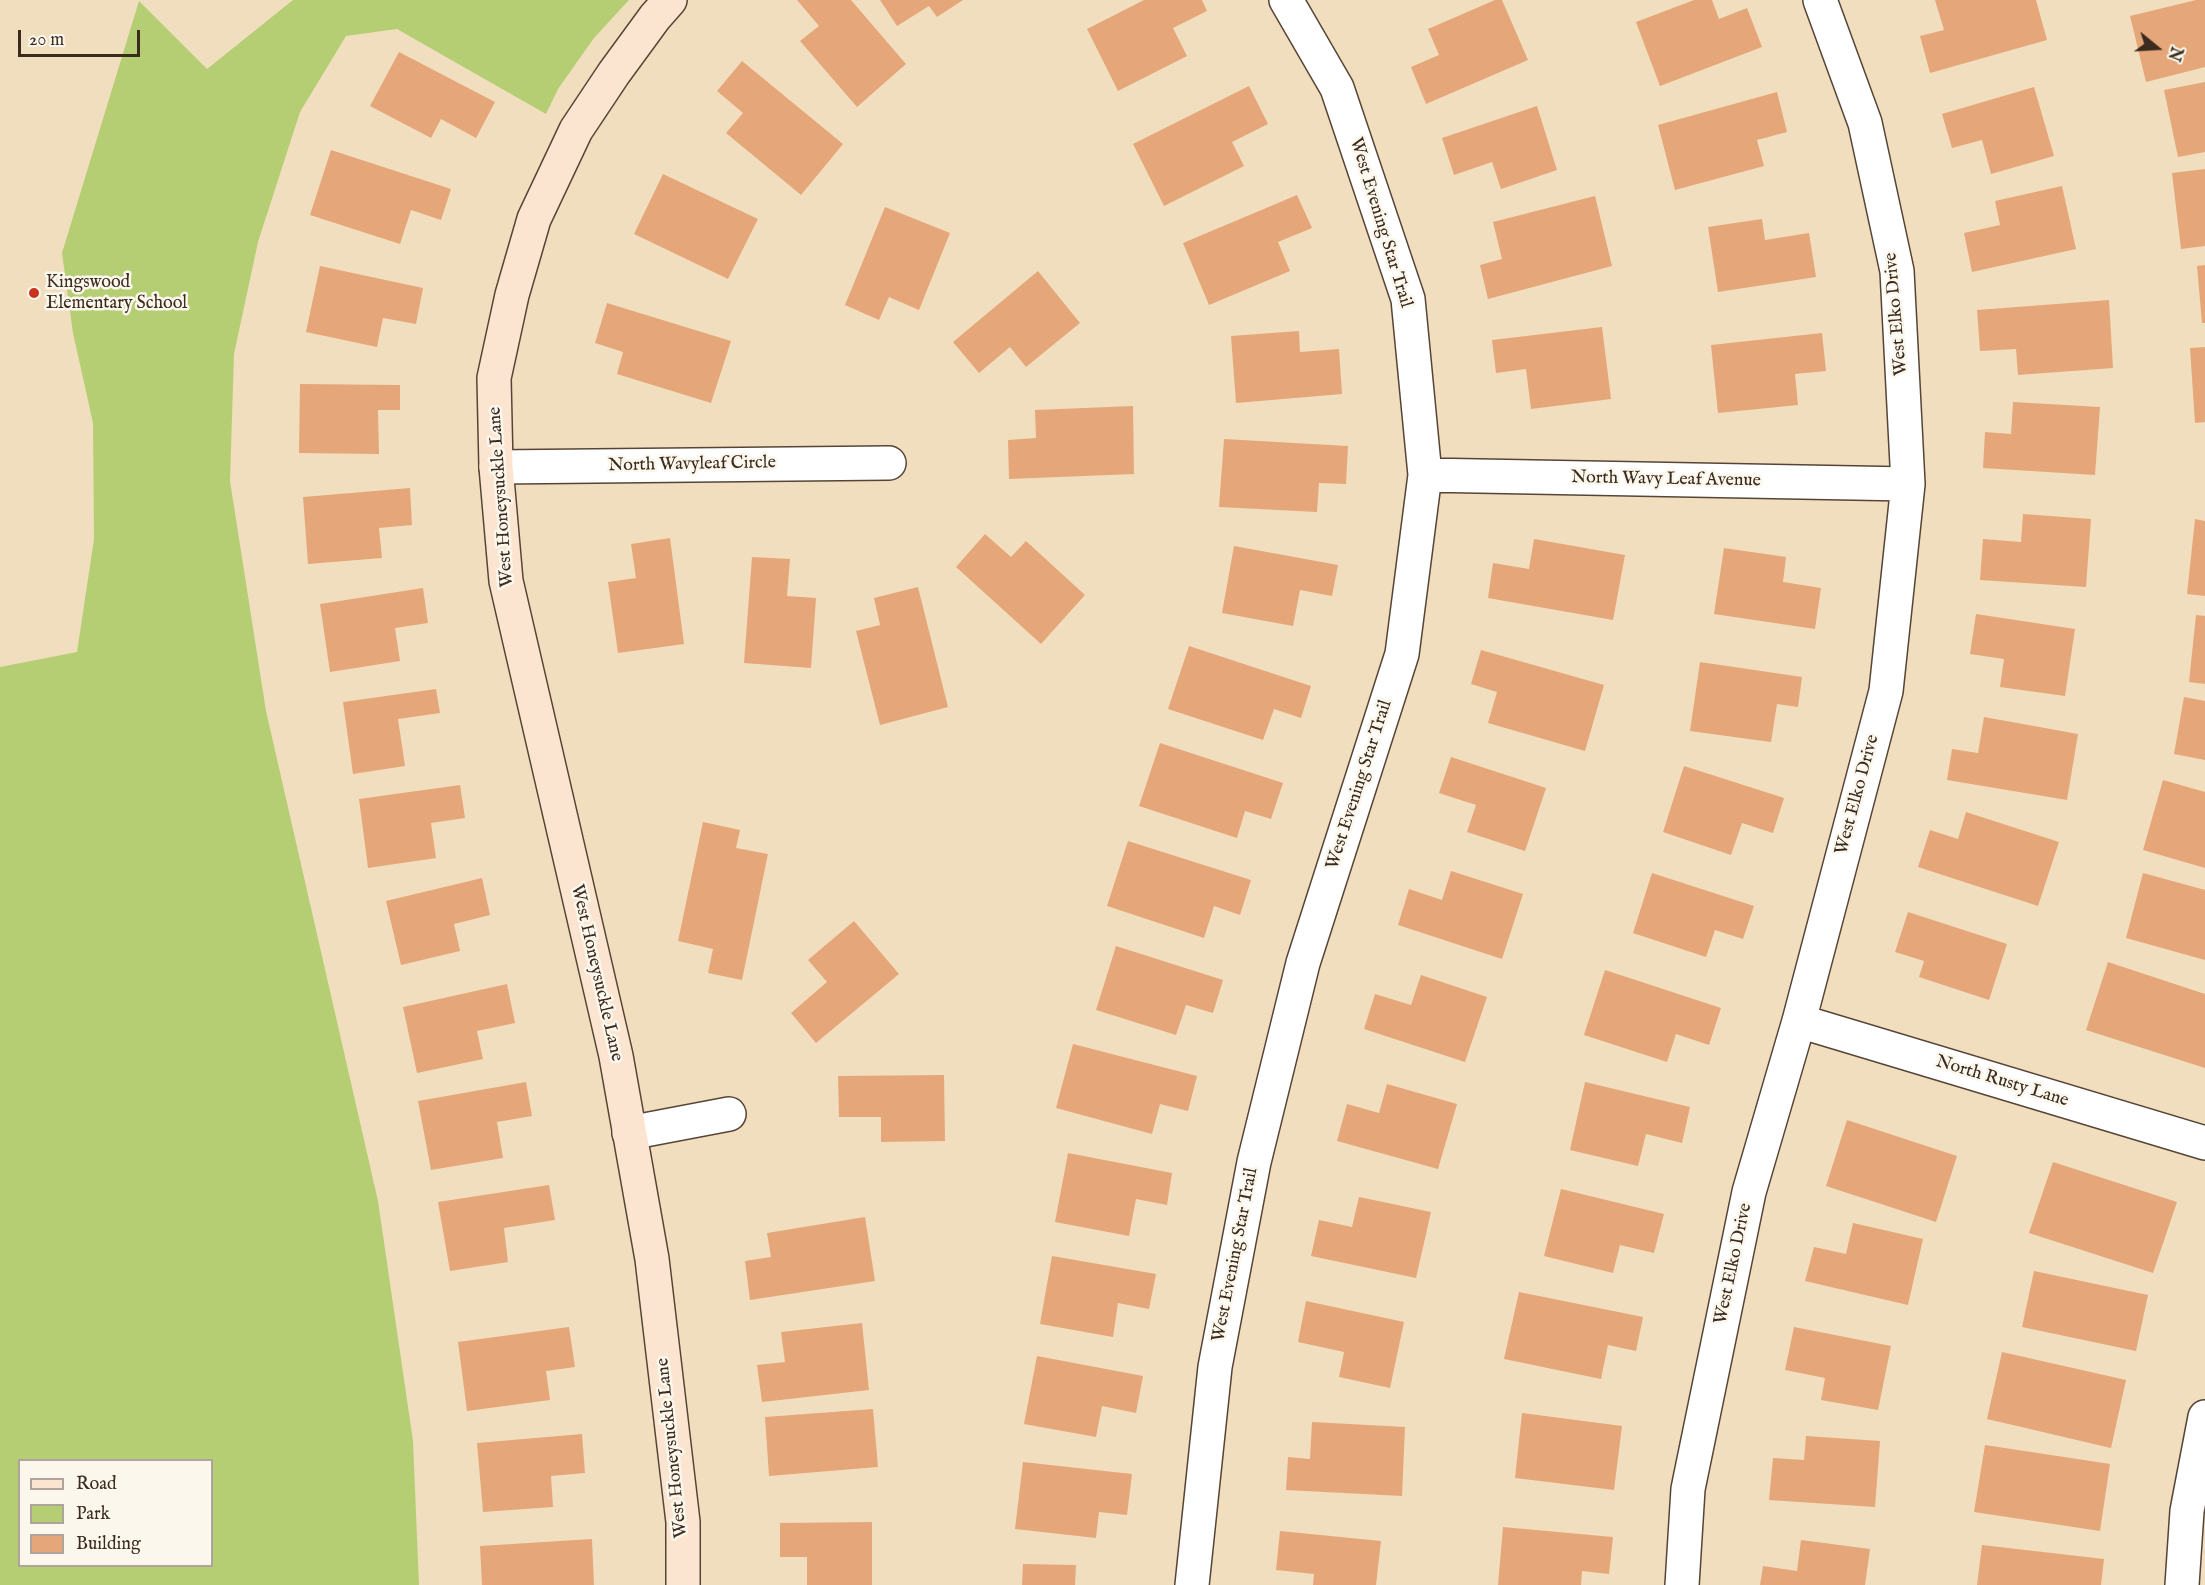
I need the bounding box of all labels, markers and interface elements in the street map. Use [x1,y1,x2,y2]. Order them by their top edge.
scale bar [21,18,142,56]
north arrow [2127,18,2187,78]
text: 20 m [29,29,64,52]
text: N [2162,44,2186,63]
street label: West Evening Star Trail [1344,135,1416,311]
street label: West Elko Drive [1881,252,1913,376]
place label: Kingswood Elementary School [46,272,187,314]
marker: Kingswood Elementary School [27,286,41,300]
street label: West Honeysuckle Lane [485,406,519,588]
street label: North Wavyleaf Circle [608,453,776,477]
street label: North Wavy Leaf Avenue [1571,468,1761,492]
street label: West Evening Star Trail [1322,698,1398,872]
street label: West Elko Drive [1832,733,1884,857]
street label: West Honeysuckle Lane [565,882,627,1064]
street label: North Rusty Lane [1933,1052,2071,1112]
street label: West Evening Star Trail [1209,1166,1263,1344]
street label: West Elko Drive [1711,1201,1757,1327]
street label: West Honeysuckle Lane [653,1357,693,1539]
legend [18,1459,213,1567]
text: Road [76,1473,117,1496]
text: Park [76,1503,110,1526]
text: Building [76,1533,141,1556]

